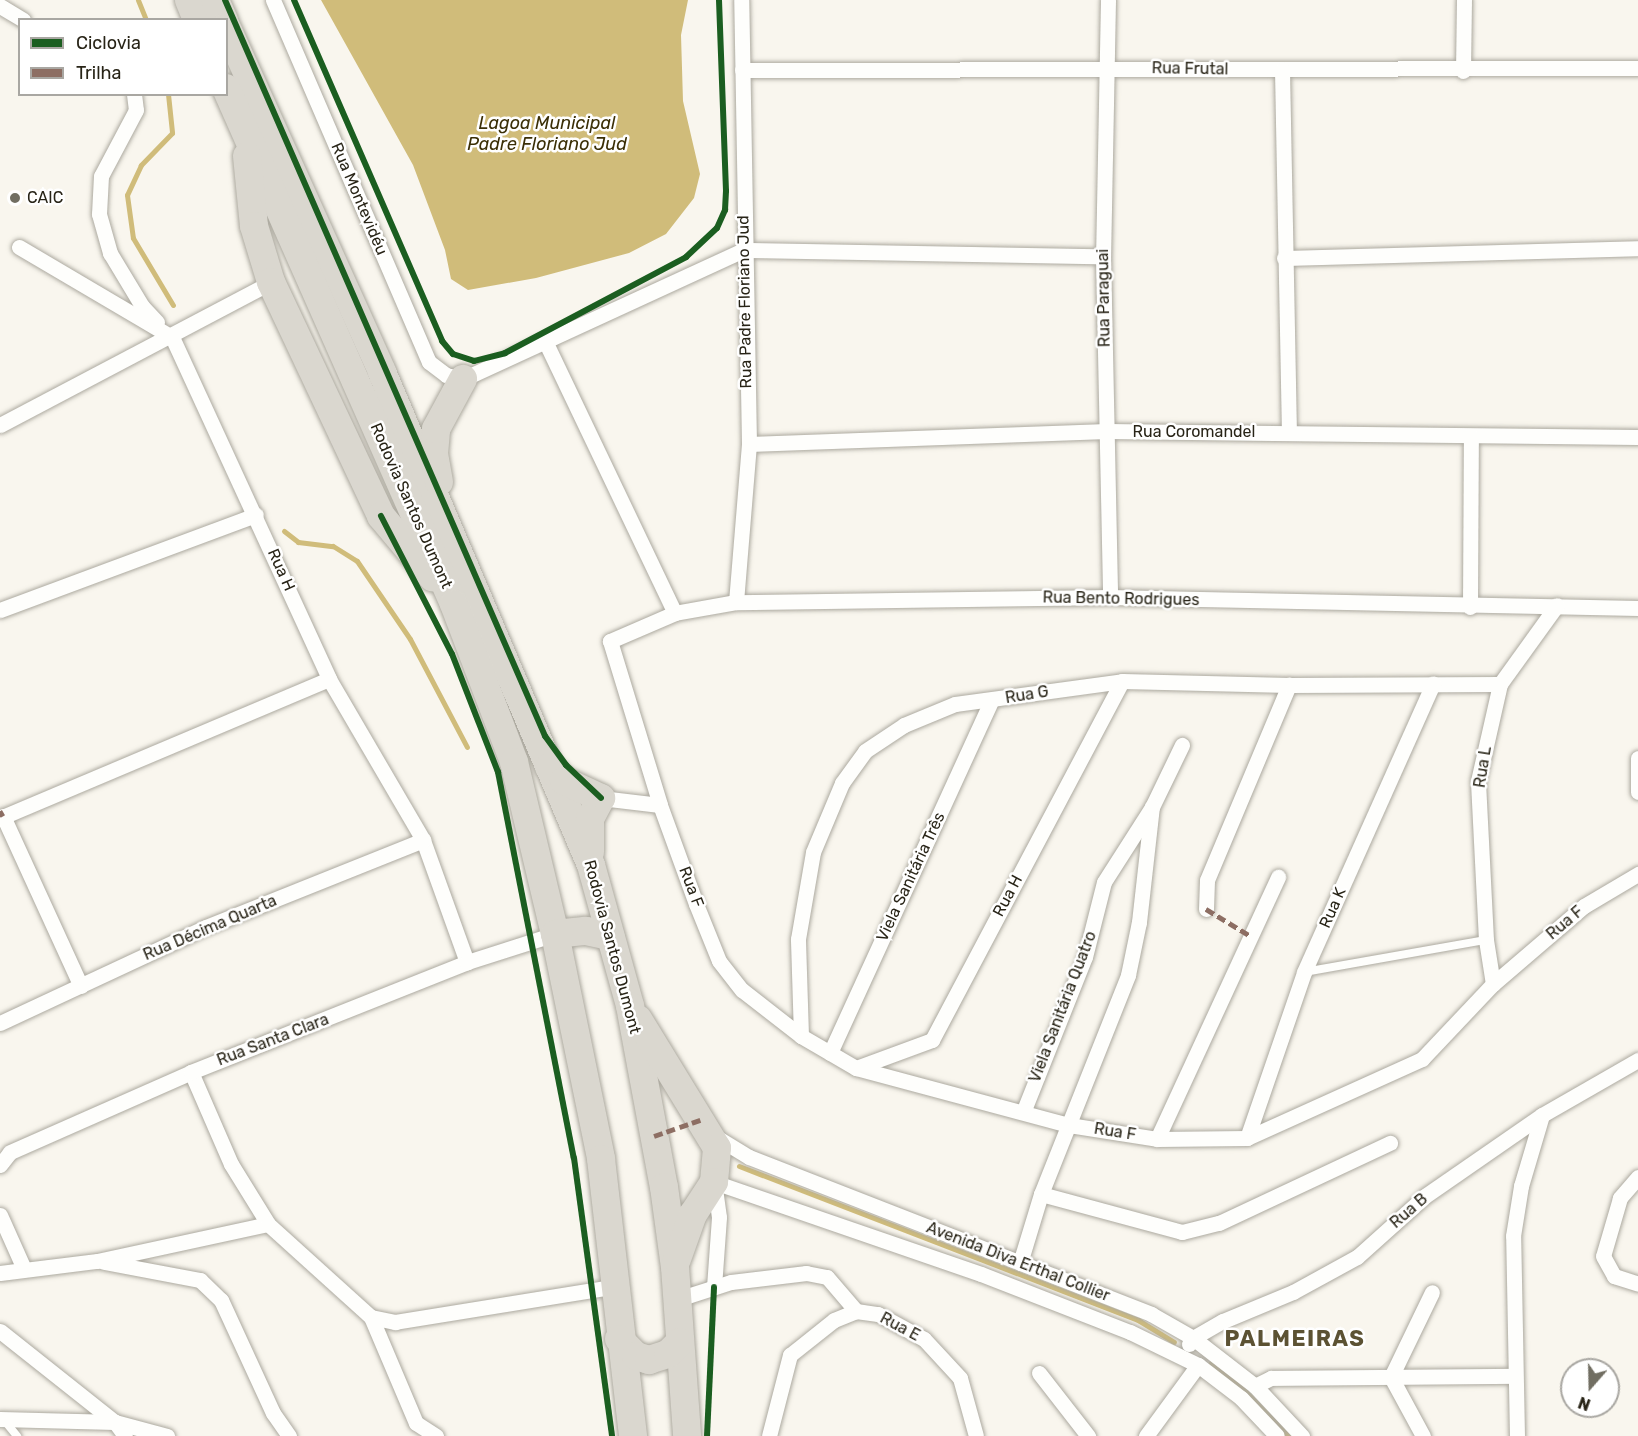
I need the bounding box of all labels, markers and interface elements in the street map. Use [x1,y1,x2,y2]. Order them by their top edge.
legend [18,18,228,96]
text: Ciclovia [76,32,141,54]
street label: Rua Frutal [1152,59,1228,79]
text: Trilha [76,62,121,84]
water label: Lagoa Municipal Padre Floriano Jud [467,113,627,156]
street label: Rua Montevidéu [327,140,391,258]
place label: CAIC [27,188,63,208]
marker: CAIC [8,191,22,205]
street label: Rua Padre Floriano Jud [734,215,756,389]
street label: Rua Paraguai [1094,249,1114,347]
street label: Rodovia Santos Dumont [366,420,456,592]
street label: Rua Coromandel [1133,422,1255,442]
street label: Rua H [263,546,299,594]
street label: Rua Bento Rodrigues [1042,588,1200,610]
street label: Rua G [1004,682,1050,708]
street label: Rua L [1470,745,1496,789]
street label: Viela Sanitária Três [872,809,950,945]
street label: Rodovia Santos Dumont [580,858,644,1036]
street label: Rua F [674,864,708,910]
street label: Rua H [989,872,1027,920]
street label: Rua K [1316,885,1350,931]
street label: Rua Décima Quarta [140,891,280,965]
street label: Rua F [1543,902,1587,944]
street label: Viela Sanitária Quatro [1025,929,1101,1085]
street label: Rua Santa Clara [214,1010,332,1070]
street label: Rua F [1093,1119,1137,1145]
street label: Rua B [1386,1189,1432,1233]
street label: Avenida Diva Erthal Collier [924,1218,1112,1306]
street label: Rua E [877,1309,923,1345]
district label: PALMEIRAS [1225,1326,1365,1352]
north arrow [1560,1358,1620,1418]
text: N [1576,1393,1593,1414]

